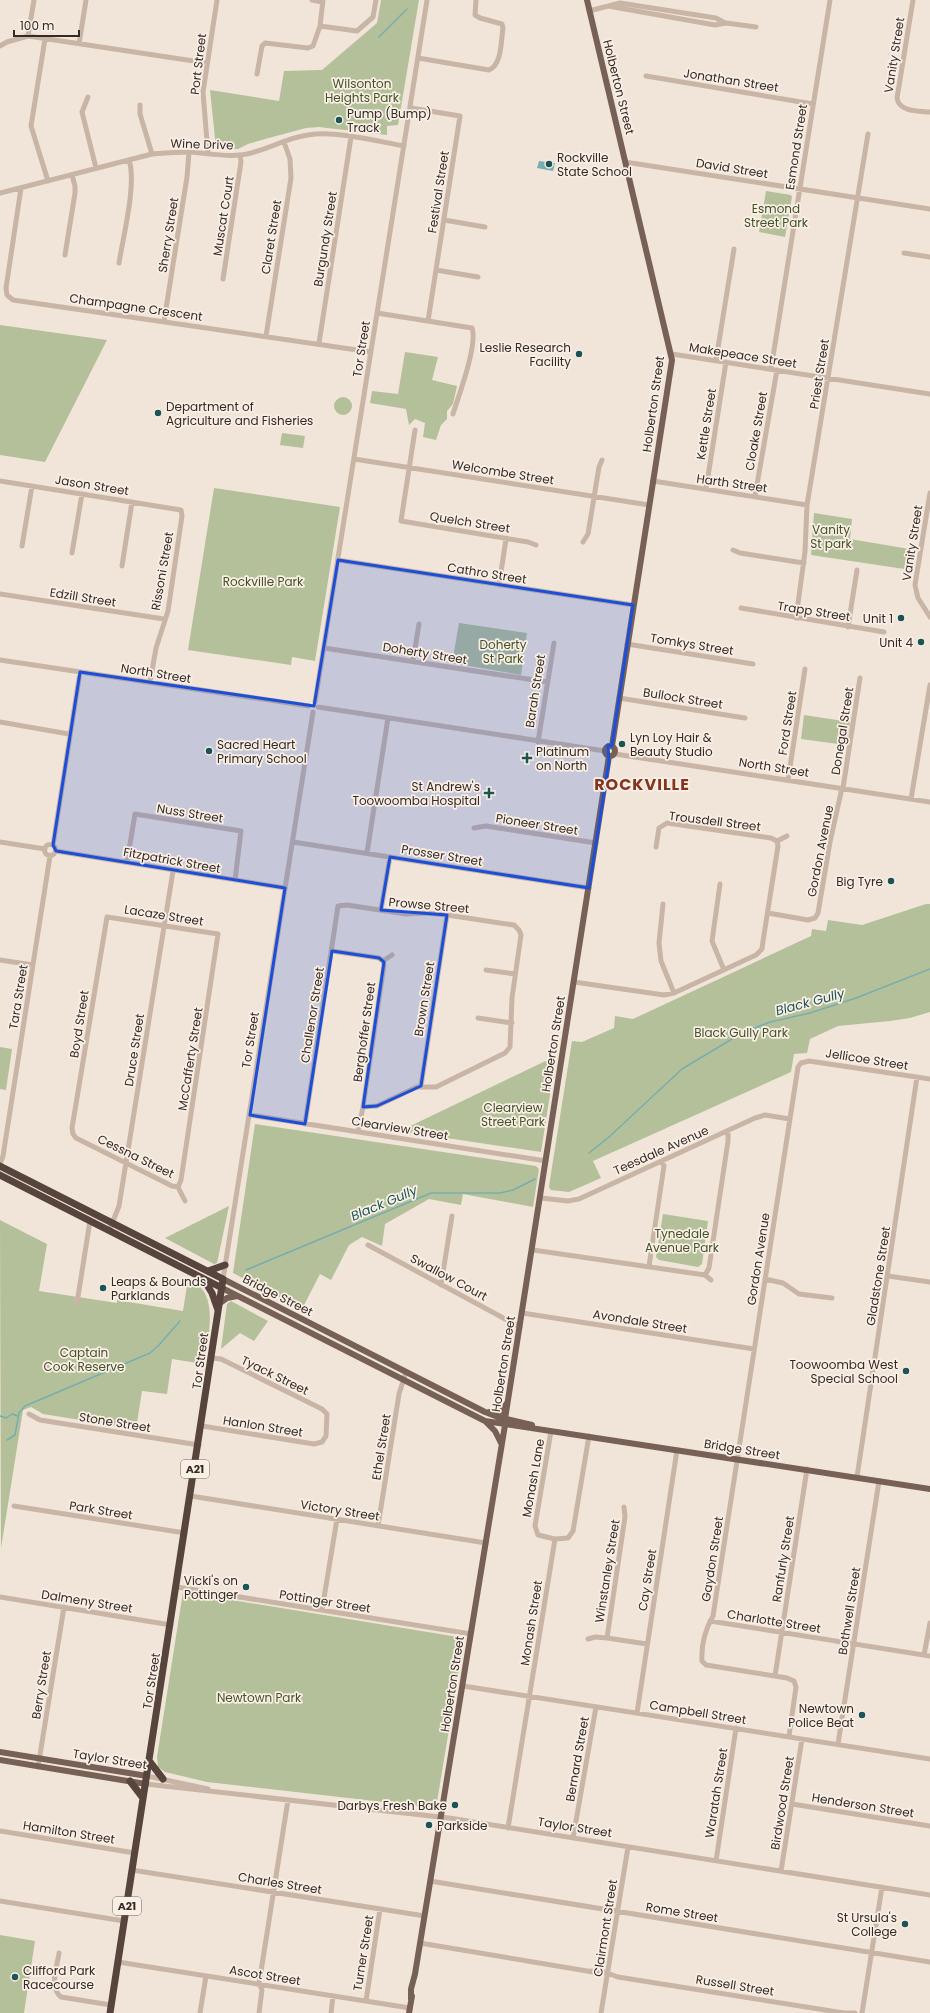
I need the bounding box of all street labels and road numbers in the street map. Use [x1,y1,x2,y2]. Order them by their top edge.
street label: Vanity Street [880,16,908,94]
street label: Port Street [186,32,210,96]
street label: Holberton Street [599,38,639,136]
street label: Jonathan Street [682,64,780,96]
street label: Esmond Street [781,103,811,191]
street label: Wine Drive [170,134,234,154]
street label: Festival Street [423,150,453,234]
street label: David Street [695,154,769,182]
street label: Muscat Court [208,175,238,257]
street label: Burgundy Street [309,190,341,288]
street label: Sherry Street [154,196,182,274]
street label: Claret Street [257,199,285,275]
street label: Champagne Crescent [68,289,204,325]
street label: Tor Street [348,320,374,378]
street label: Makepeace Street [688,338,798,372]
street label: Priest Street [805,338,833,410]
street label: Holberton Street [638,355,668,453]
street label: Kettle Street [692,387,720,461]
street label: Cloake Street [741,390,771,472]
street label: Welcombe Street [451,456,555,488]
street label: Harth Street [696,470,768,496]
street label: Jason Street [54,471,130,499]
street label: Vanity Street [898,504,926,582]
street label: Quelch Street [429,507,511,537]
street label: Rissoni Street [147,530,177,612]
street label: Cathro Street [446,558,528,588]
street label: Edzill Street [49,583,117,611]
street label: Trapp Street [776,597,852,625]
street label: Tomkys Street [649,629,735,659]
street label: Doherty Street [382,638,468,668]
street label: Barah Street [521,653,549,729]
street label: North Street [120,659,192,687]
street label: Bullock Street [642,683,724,713]
street label: Donegal Street [827,686,857,776]
street label: Ford Street [774,690,800,756]
street label: North Street [738,753,810,781]
street label: Nuss Street [156,799,224,827]
street label: Gordon Avenue [803,804,837,898]
street label: Trousdell Street [668,807,762,835]
street label: Pioneer Street [495,809,579,839]
street label: Prosser Street [400,840,484,870]
street label: Fitzpatrick Street [122,843,222,877]
street label: Prowse Street [388,893,470,917]
street label: Lacaze Street [123,900,205,930]
street label: Brown Street [410,960,438,1038]
street label: Tara Street [4,963,32,1031]
street label: Challenor Street [296,966,328,1064]
street label: Berghoffer Street [349,981,379,1083]
street label: Boyd Street [65,989,93,1059]
street label: Holberton Street [537,995,569,1093]
street label: McCafferty Street [173,1006,207,1112]
street label: Tor Street [237,1011,263,1069]
street label: Druce Street [120,1012,148,1088]
street label: Jellicoe Street [824,1044,910,1074]
street label: Clearview Street [350,1112,450,1144]
street label: Teesdale Avenue [611,1121,711,1179]
street label: Cessna Street [95,1130,177,1182]
street label: Gordon Avenue [742,1212,774,1306]
street label: Gladstone Street [862,1225,894,1327]
street label: Swallow Court [407,1250,491,1304]
street label: Bridge Street [240,1270,316,1320]
street label: Avondale Street [592,1305,688,1337]
street label: Holberton Street [487,1315,519,1413]
street label: Tor Street [188,1332,212,1390]
street label: Tyack Street [238,1351,312,1399]
street label: Stone Street [78,1408,152,1436]
street label: Hanlon Street [222,1411,304,1441]
street label: Ethel Street [367,1413,395,1481]
street label: Bridge Street [703,1435,781,1463]
street label: Monash Lane [518,1437,548,1519]
road number: A21 [181,1460,209,1478]
street label: Victory Street [299,1495,381,1525]
street label: Park Street [68,1497,134,1523]
street label: Gaydon Street [697,1515,727,1603]
street label: Ranfurly Street [768,1515,798,1603]
street label: Winstanley Street [590,1518,624,1624]
street label: Cay Street [634,1548,660,1612]
street label: Bothwell Street [834,1566,864,1656]
street label: Monash Street [516,1579,546,1667]
street label: Dalmeny Street [40,1585,134,1617]
street label: Pottinger Street [278,1585,372,1617]
street label: Charlotte Street [726,1605,822,1637]
street label: Holberton Street [436,1635,468,1733]
street label: Berry Street [27,1650,55,1720]
street label: Tor Street [138,1652,164,1710]
street label: Campbell Street [648,1696,748,1728]
street label: Bernard Street [561,1715,593,1803]
street label: Taylor Street [72,1745,148,1773]
street label: Waratah Street [700,1747,732,1839]
street label: Birdwood Street [766,1755,798,1851]
street label: Henderson Street [811,1789,915,1821]
street label: Taylor Street [537,1813,613,1841]
street label: Hamilton Street [22,1816,116,1848]
street label: Charles Street [237,1868,323,1898]
street label: Clairmont Street [589,1878,621,1978]
road number: A21 [113,1897,141,1915]
street label: Rome Street [645,1898,719,1926]
street label: Turner Street [349,1914,377,1992]
street label: Ascot Street [228,1961,302,1989]
street label: Russell Street [695,1970,775,2000]

